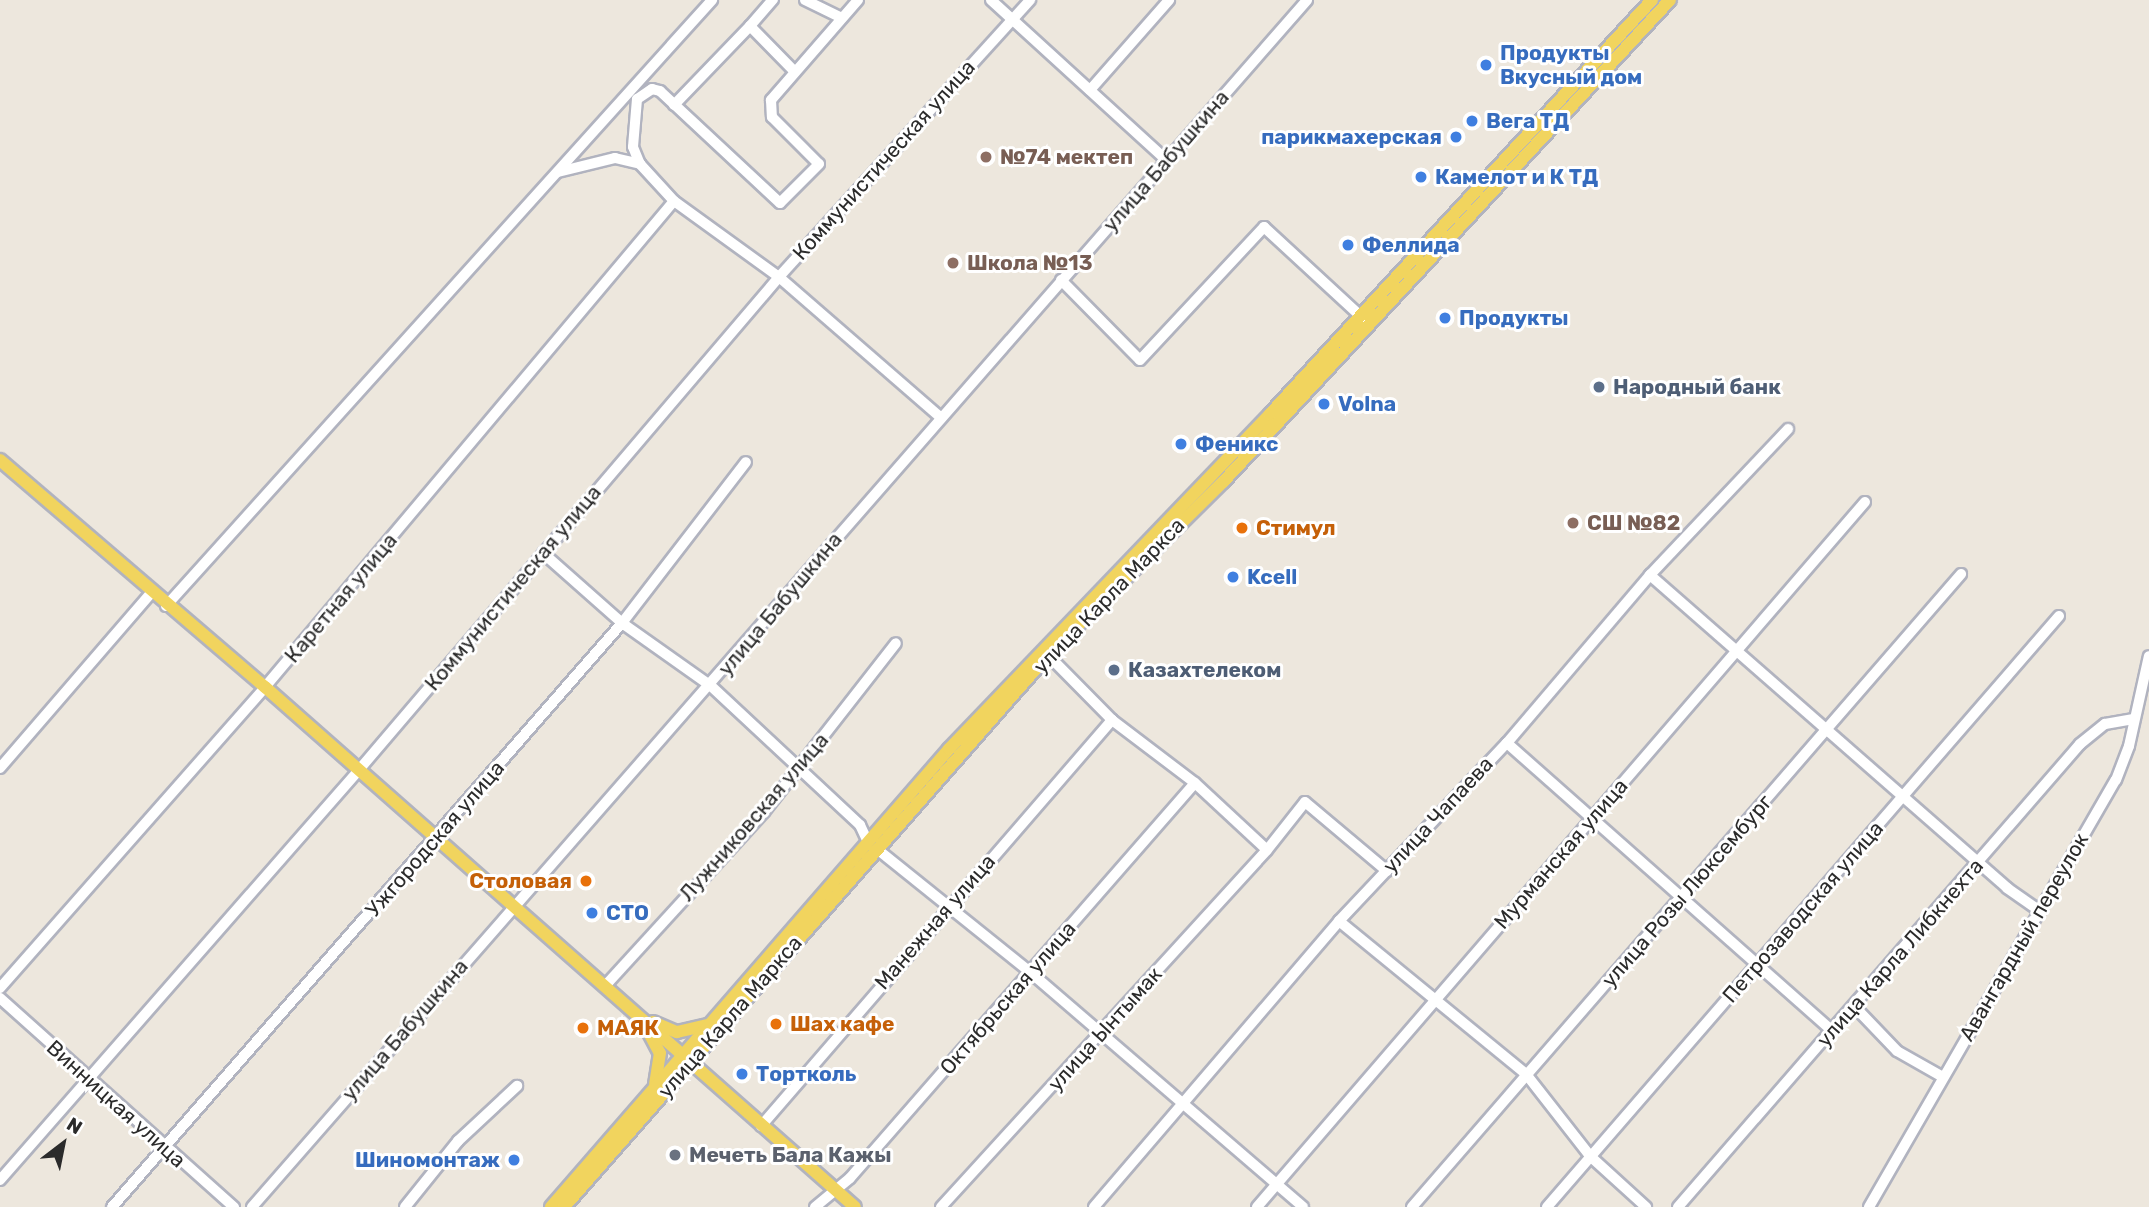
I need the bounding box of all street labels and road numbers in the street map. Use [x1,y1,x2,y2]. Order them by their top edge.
street label: Коммунистическая улица [787,55,981,265]
street label: улица Бабушкина [1098,85,1234,237]
street label: Коммунистическая улица [420,480,606,696]
street label: улица Карла Маркса [1028,513,1190,679]
street label: улица Бабушкина [713,527,847,681]
street label: Каретная улица [279,528,403,668]
street label: Лужниковская улица [674,728,834,906]
street label: улица Чапаева [1378,752,1498,878]
street label: Ужгородская улица [360,756,510,922]
street label: Мурманская улица [1489,774,1633,934]
street label: улица Розы Люксембург [1596,790,1778,992]
street label: Петрозаводская улица [1717,816,1889,1008]
street label: Авангардный переулок [1954,829,2094,1045]
street label: Манежная улица [869,849,1001,995]
street label: улица Карла Либкнехта [1811,854,1989,1052]
street label: Октябрьская улица [935,916,1081,1080]
street label: улица Карла Маркса [653,931,807,1103]
street label: улица Бабушкина [337,954,473,1106]
street label: улица Ынтымак [1043,962,1167,1096]
street label: Винницкая улица [41,1035,191,1173]

